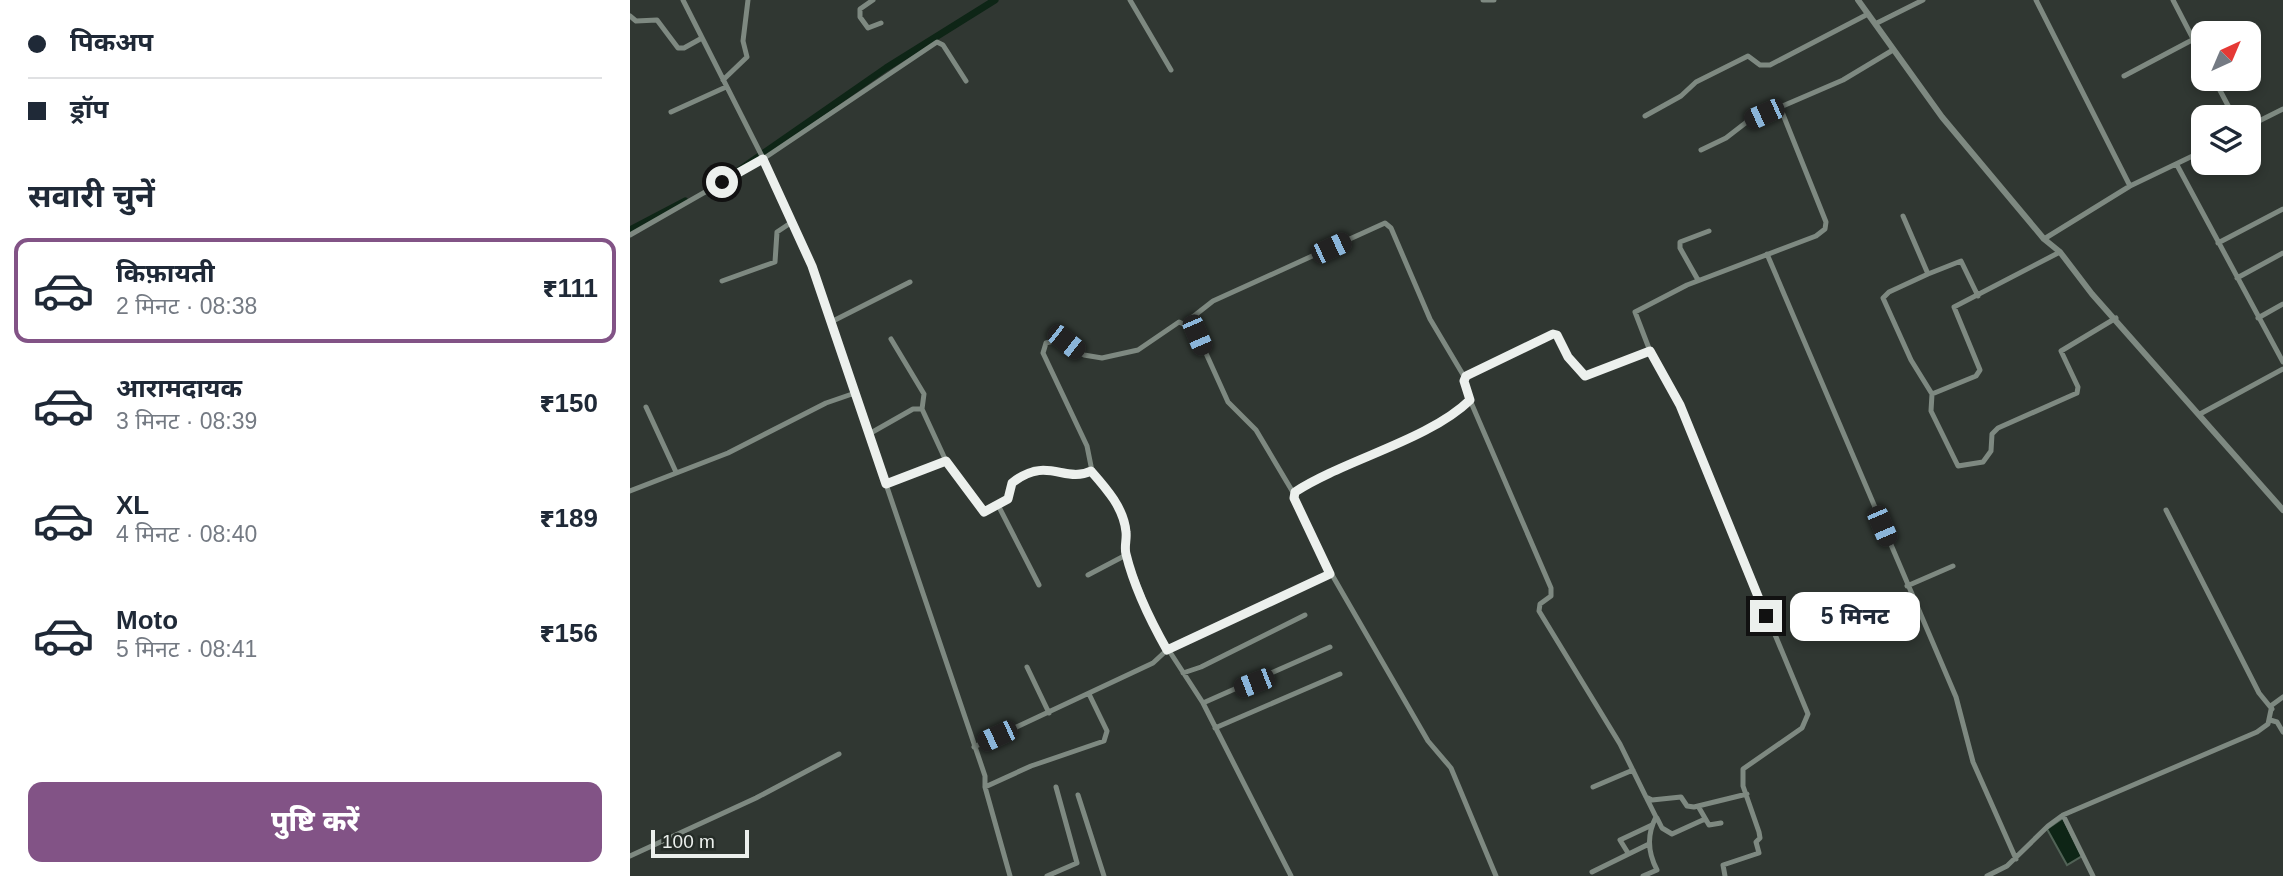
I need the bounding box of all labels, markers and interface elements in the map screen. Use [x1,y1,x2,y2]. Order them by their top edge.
north arrow [2191,21,2261,91]
map controls [2191,21,2261,175]
text: पिकअप [70,27,153,57]
text: ड्रॉप [70,94,108,124]
car [1741,96,1788,132]
button: layers [2191,105,2261,175]
route start [706,166,738,198]
text: सवारी चुनें [28,178,155,214]
car [1308,230,1355,266]
text: किफ़ायती [116,258,215,288]
icon: car [32,259,95,322]
text: ₹111 [542,273,598,303]
text: 2 मिनट · 08:38 [116,293,257,319]
car [1180,312,1215,358]
car [1043,321,1090,363]
text: आरामदायक [116,373,242,403]
icon: car [32,374,95,437]
text: ₹150 [540,388,598,418]
text: 3 मिनट · 08:39 [116,408,257,434]
icon: car [32,489,95,552]
text: XL [116,490,149,520]
text: ₹189 [540,503,598,533]
car [1865,503,1900,549]
text: 4 मिनट · 08:40 [116,521,257,547]
callout: 5 मिनट [1790,592,1920,640]
route end [1750,600,1782,632]
text: 5 मिनट [1821,603,1889,629]
icon: car [32,604,95,667]
text: Moto [116,605,178,635]
text: ₹156 [540,618,598,648]
text: 5 मिनट · 08:41 [116,636,257,662]
car [1231,666,1278,700]
car [974,718,1021,754]
button: पुष्टि करें [28,782,602,862]
scale bar [651,827,749,859]
text: 100 m [662,831,715,852]

